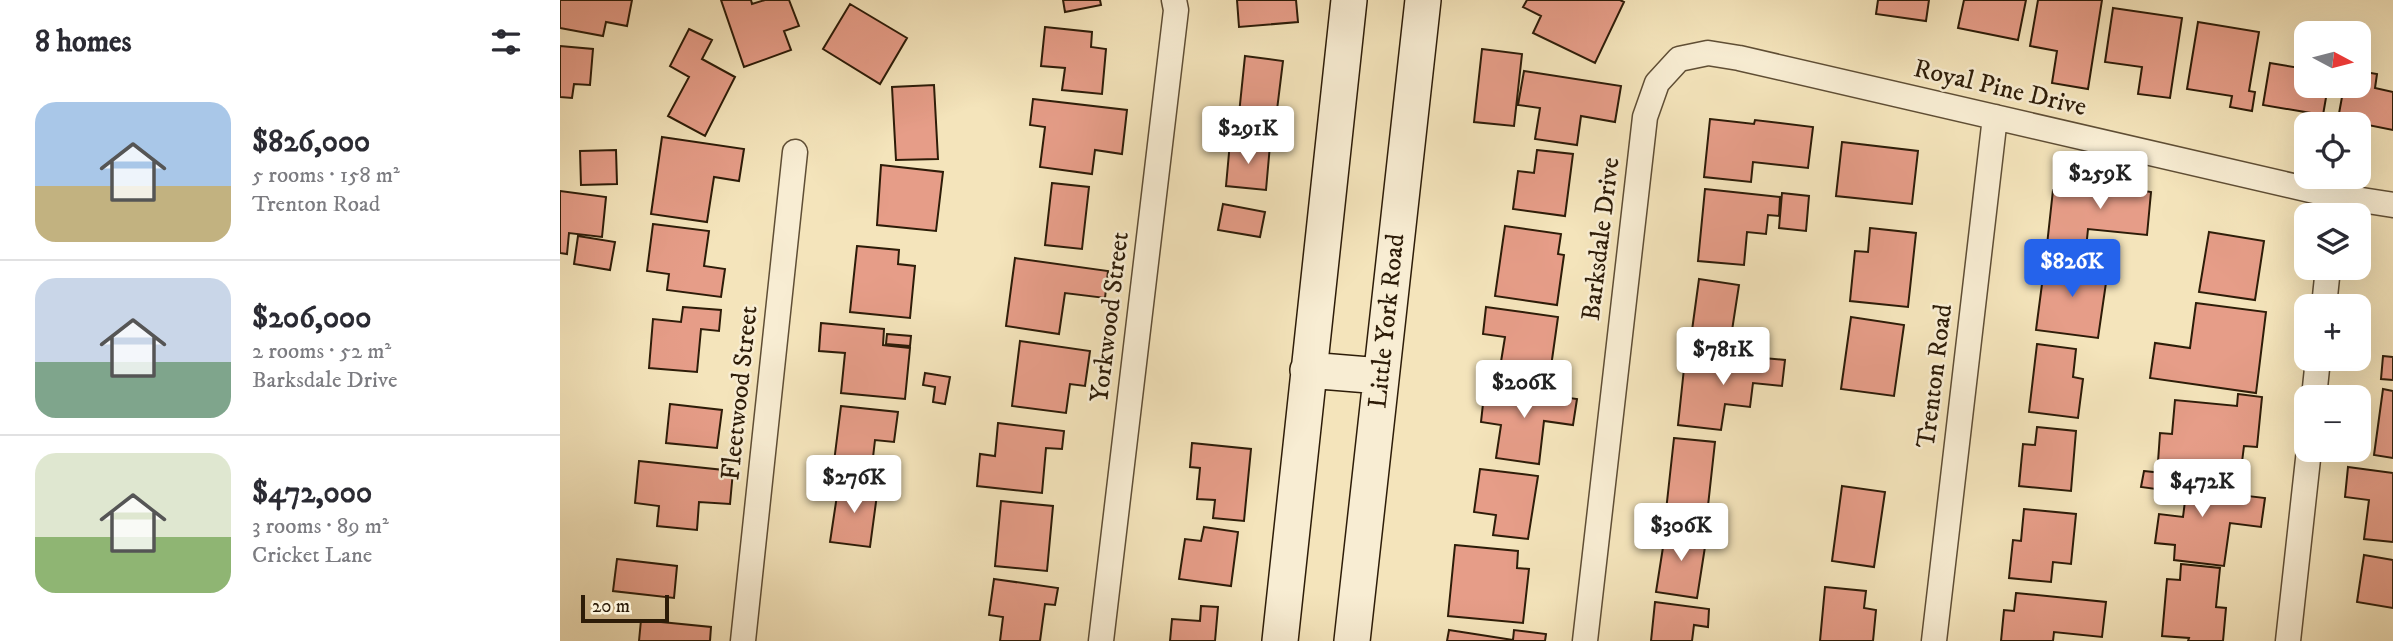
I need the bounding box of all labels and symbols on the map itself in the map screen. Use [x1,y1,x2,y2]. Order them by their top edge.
north arrow [2294,21,2371,98]
street label: Royal Pine Drive [1910,52,2090,124]
pin: $291K [1199,106,1297,166]
pin: $259K [2051,152,2149,211]
street label: Barksdale Drive [1575,155,1627,323]
street label: Yorkwood Street [1083,230,1137,404]
street label: Little York Road [1361,232,1413,410]
pin: $826K [2023,240,2121,299]
street label: Trenton Road [1910,302,1960,450]
street label: Fleetwood Street [714,304,766,482]
pin: $781K [1674,328,1772,387]
pin: $206K [1475,360,1573,420]
pin: $276K [805,456,903,515]
pin: $472K [2153,460,2251,519]
pin: $306K [1632,504,1730,563]
scale bar [581,592,668,624]

